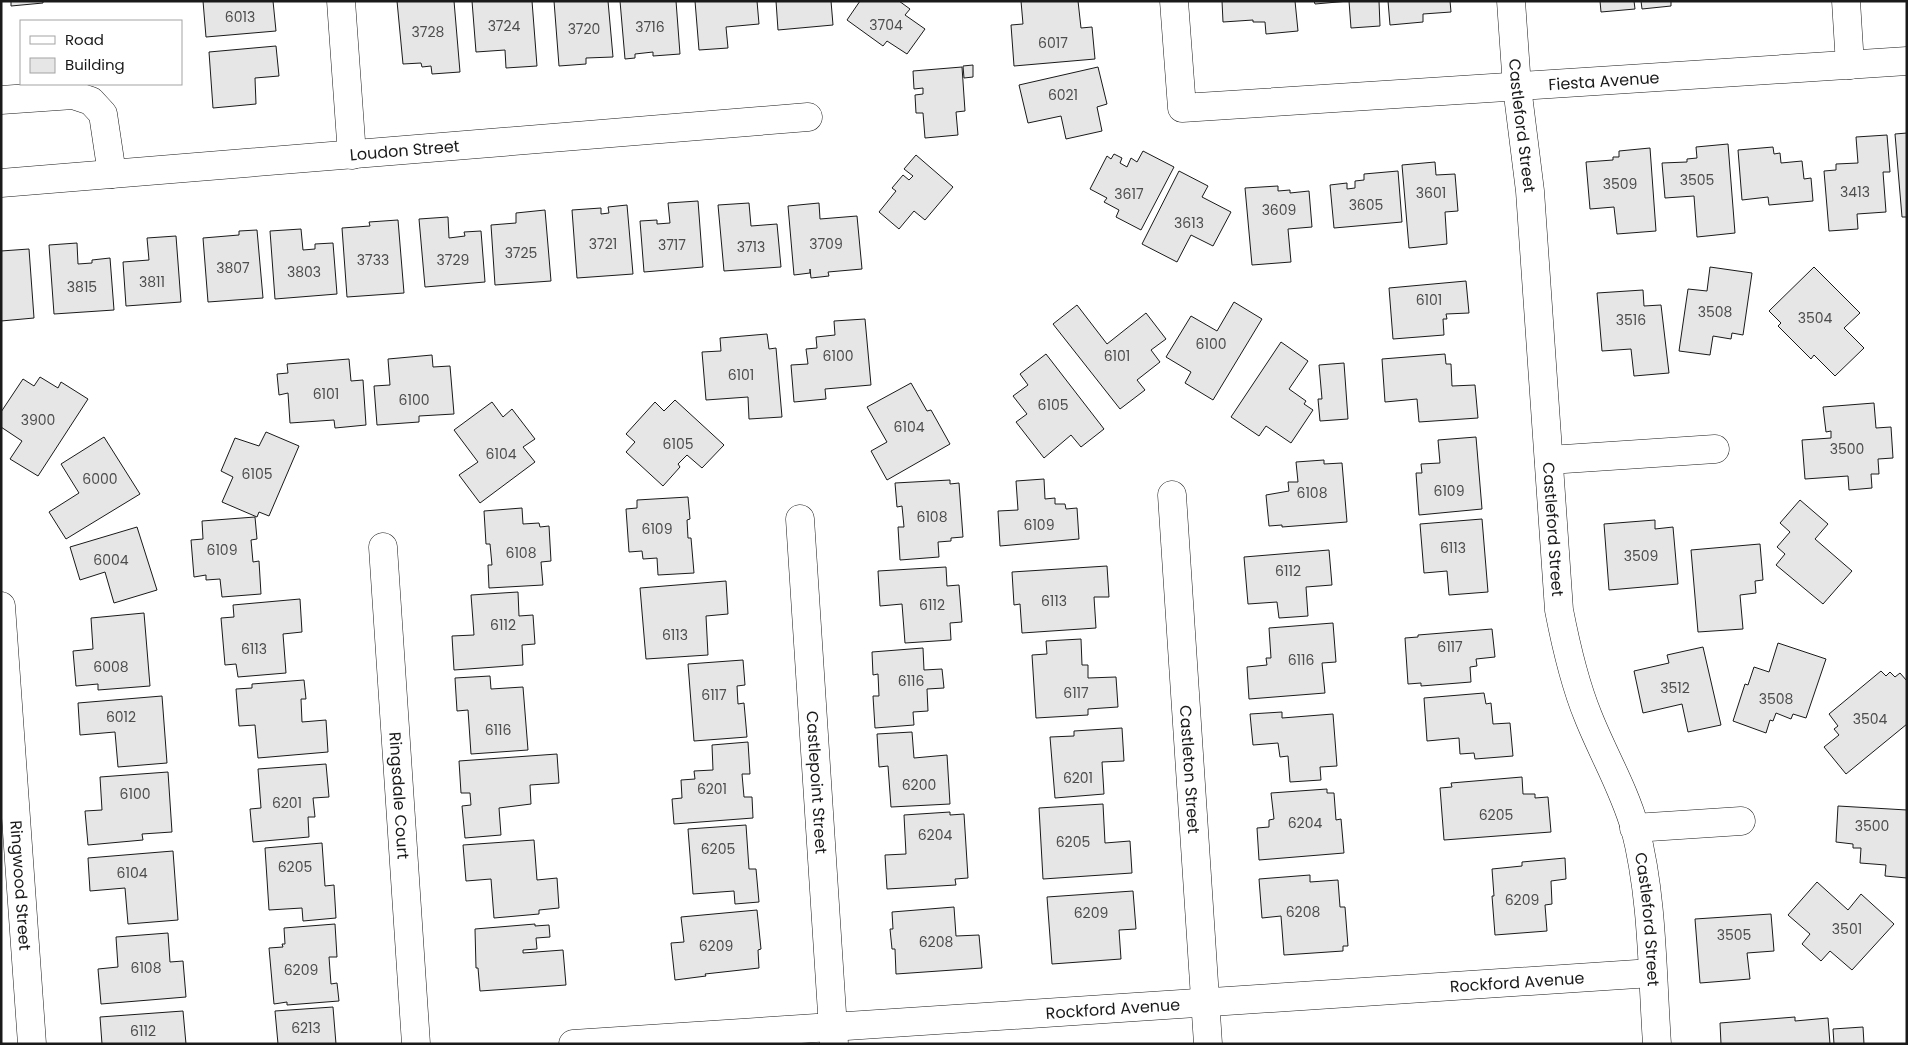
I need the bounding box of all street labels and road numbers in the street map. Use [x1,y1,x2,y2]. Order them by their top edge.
street label: Castleford Street [1504,58,1542,194]
street label: Fiesta Avenue [1548,66,1660,96]
street label: Loudon Street [349,134,461,166]
street label: Castleford Street [1537,461,1570,597]
street label: Castleton Street [1174,704,1206,835]
street label: Castlepoint Street [801,710,833,855]
street label: Ringsdale Court [384,731,415,860]
street label: Ringwood Street [5,819,37,951]
street label: Castleford Street [1629,850,1665,987]
street label: Rockford Avenue [1449,966,1585,998]
street label: Rockford Avenue [1045,993,1181,1024]

